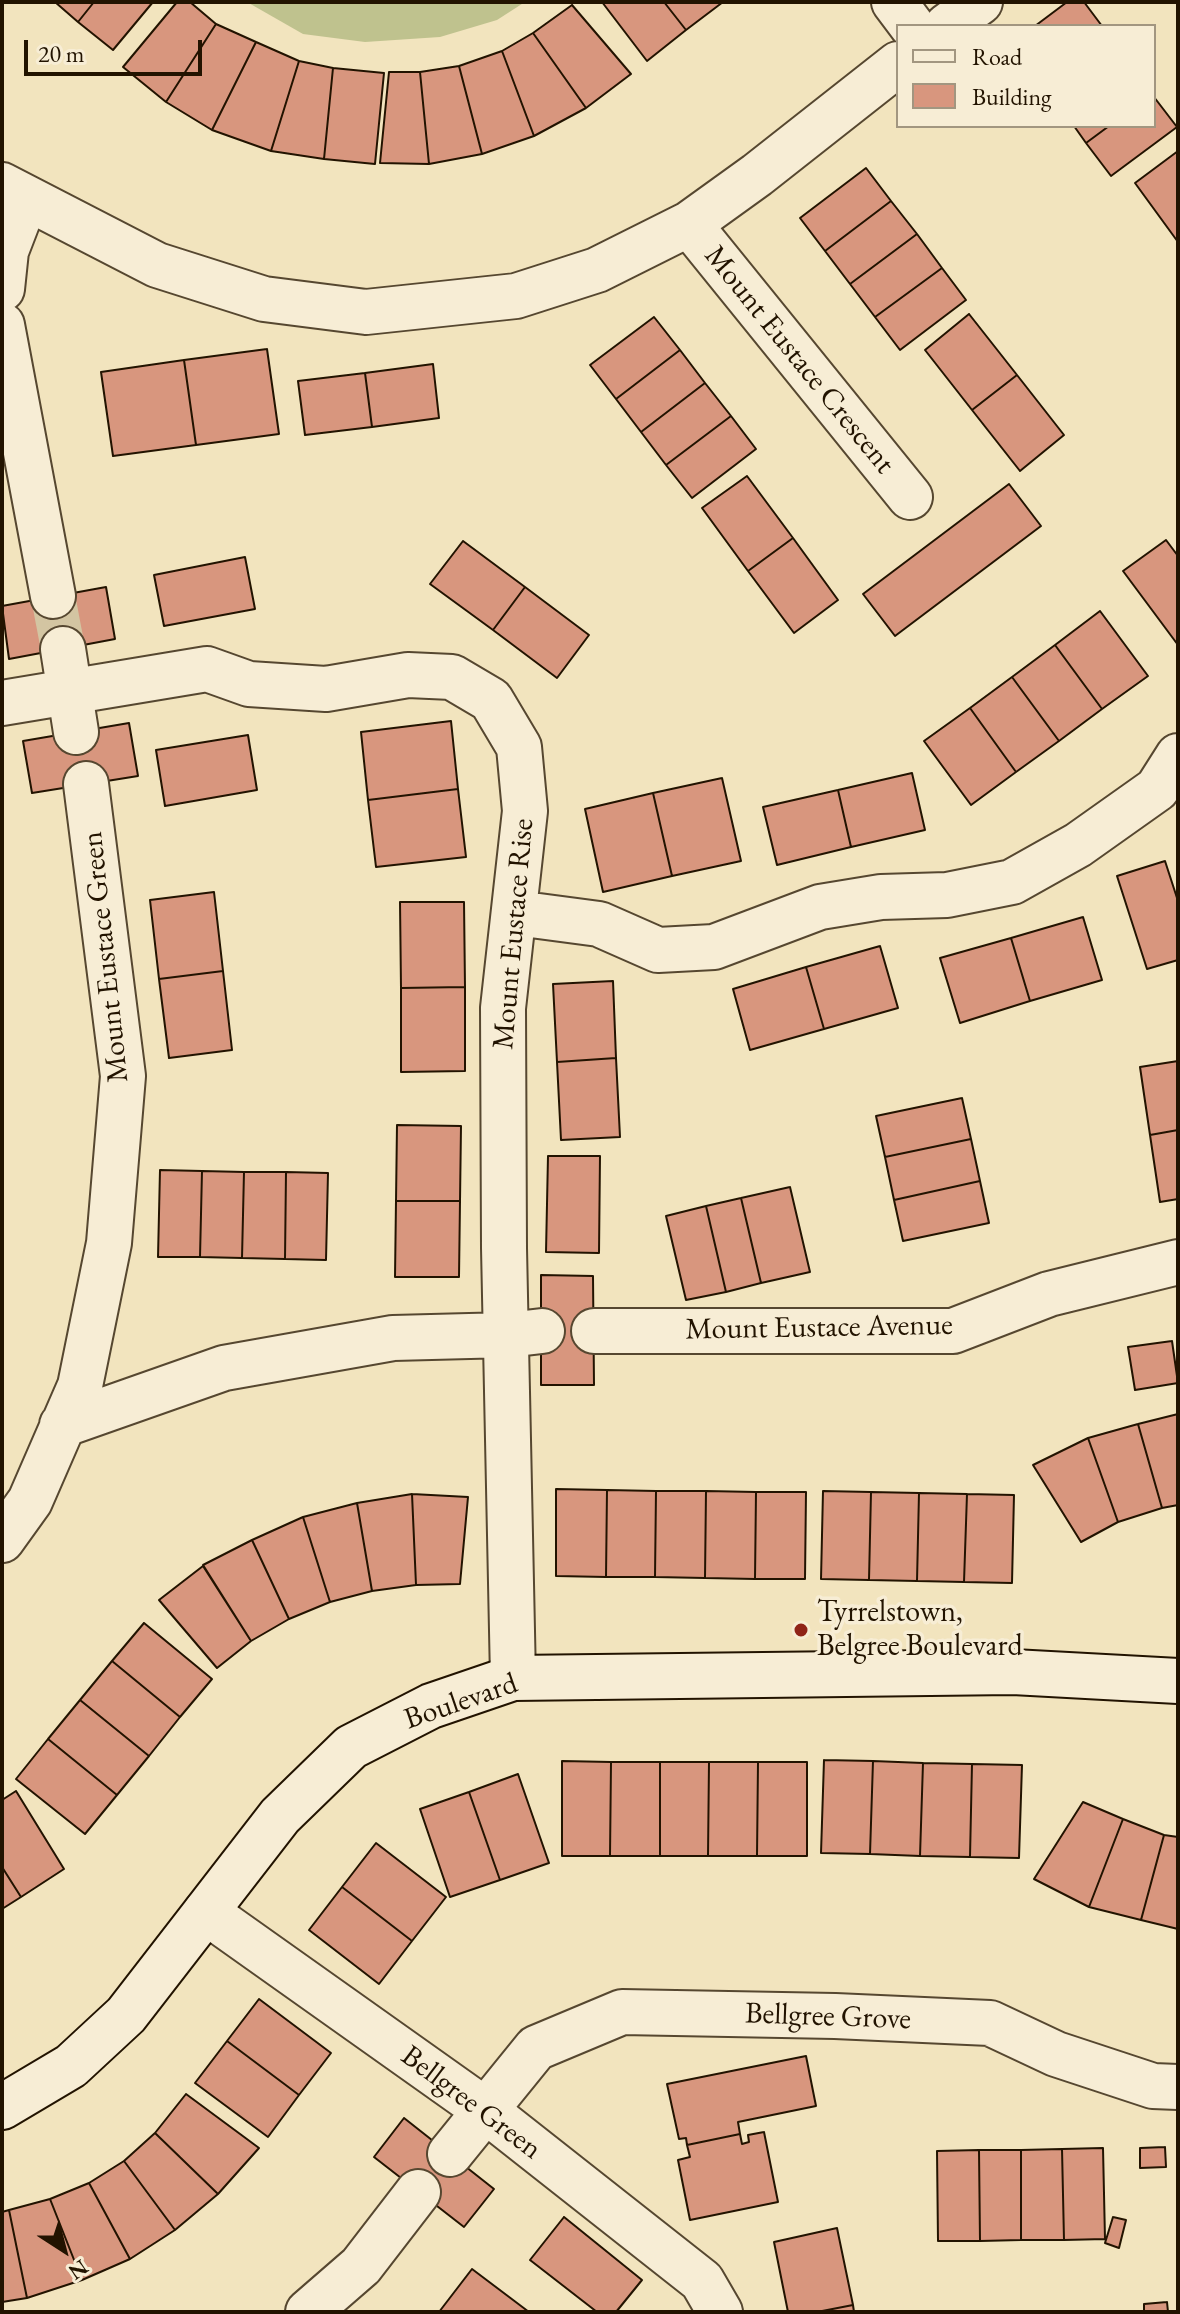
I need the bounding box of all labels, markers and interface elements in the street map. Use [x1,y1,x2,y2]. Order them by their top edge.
scale bar [28,24,206,74]
legend [896,24,1156,128]
text: 20 m [38,38,85,69]
text: Road [972,41,1022,72]
text: Building [972,81,1052,112]
street label: Mount Eustace Crescent [696,239,902,481]
street label: Mount Eustace Rise [486,817,542,1051]
street label: Mount Eustace Green [75,830,137,1084]
street label: Mount Eustace Avenue [685,1308,953,1348]
place label: Tyrrelstown, Belgree Boulevard [817,1595,1023,1666]
marker: Tyrrelstown, Belgree Boulevard [792,1621,810,1639]
street label: Boulevard [400,1666,522,1738]
street label: Bellgree Grove [744,1996,912,2038]
street label: Bellgree Green [394,2038,548,2168]
north arrow [24,2210,104,2290]
text: N [63,2253,94,2287]

